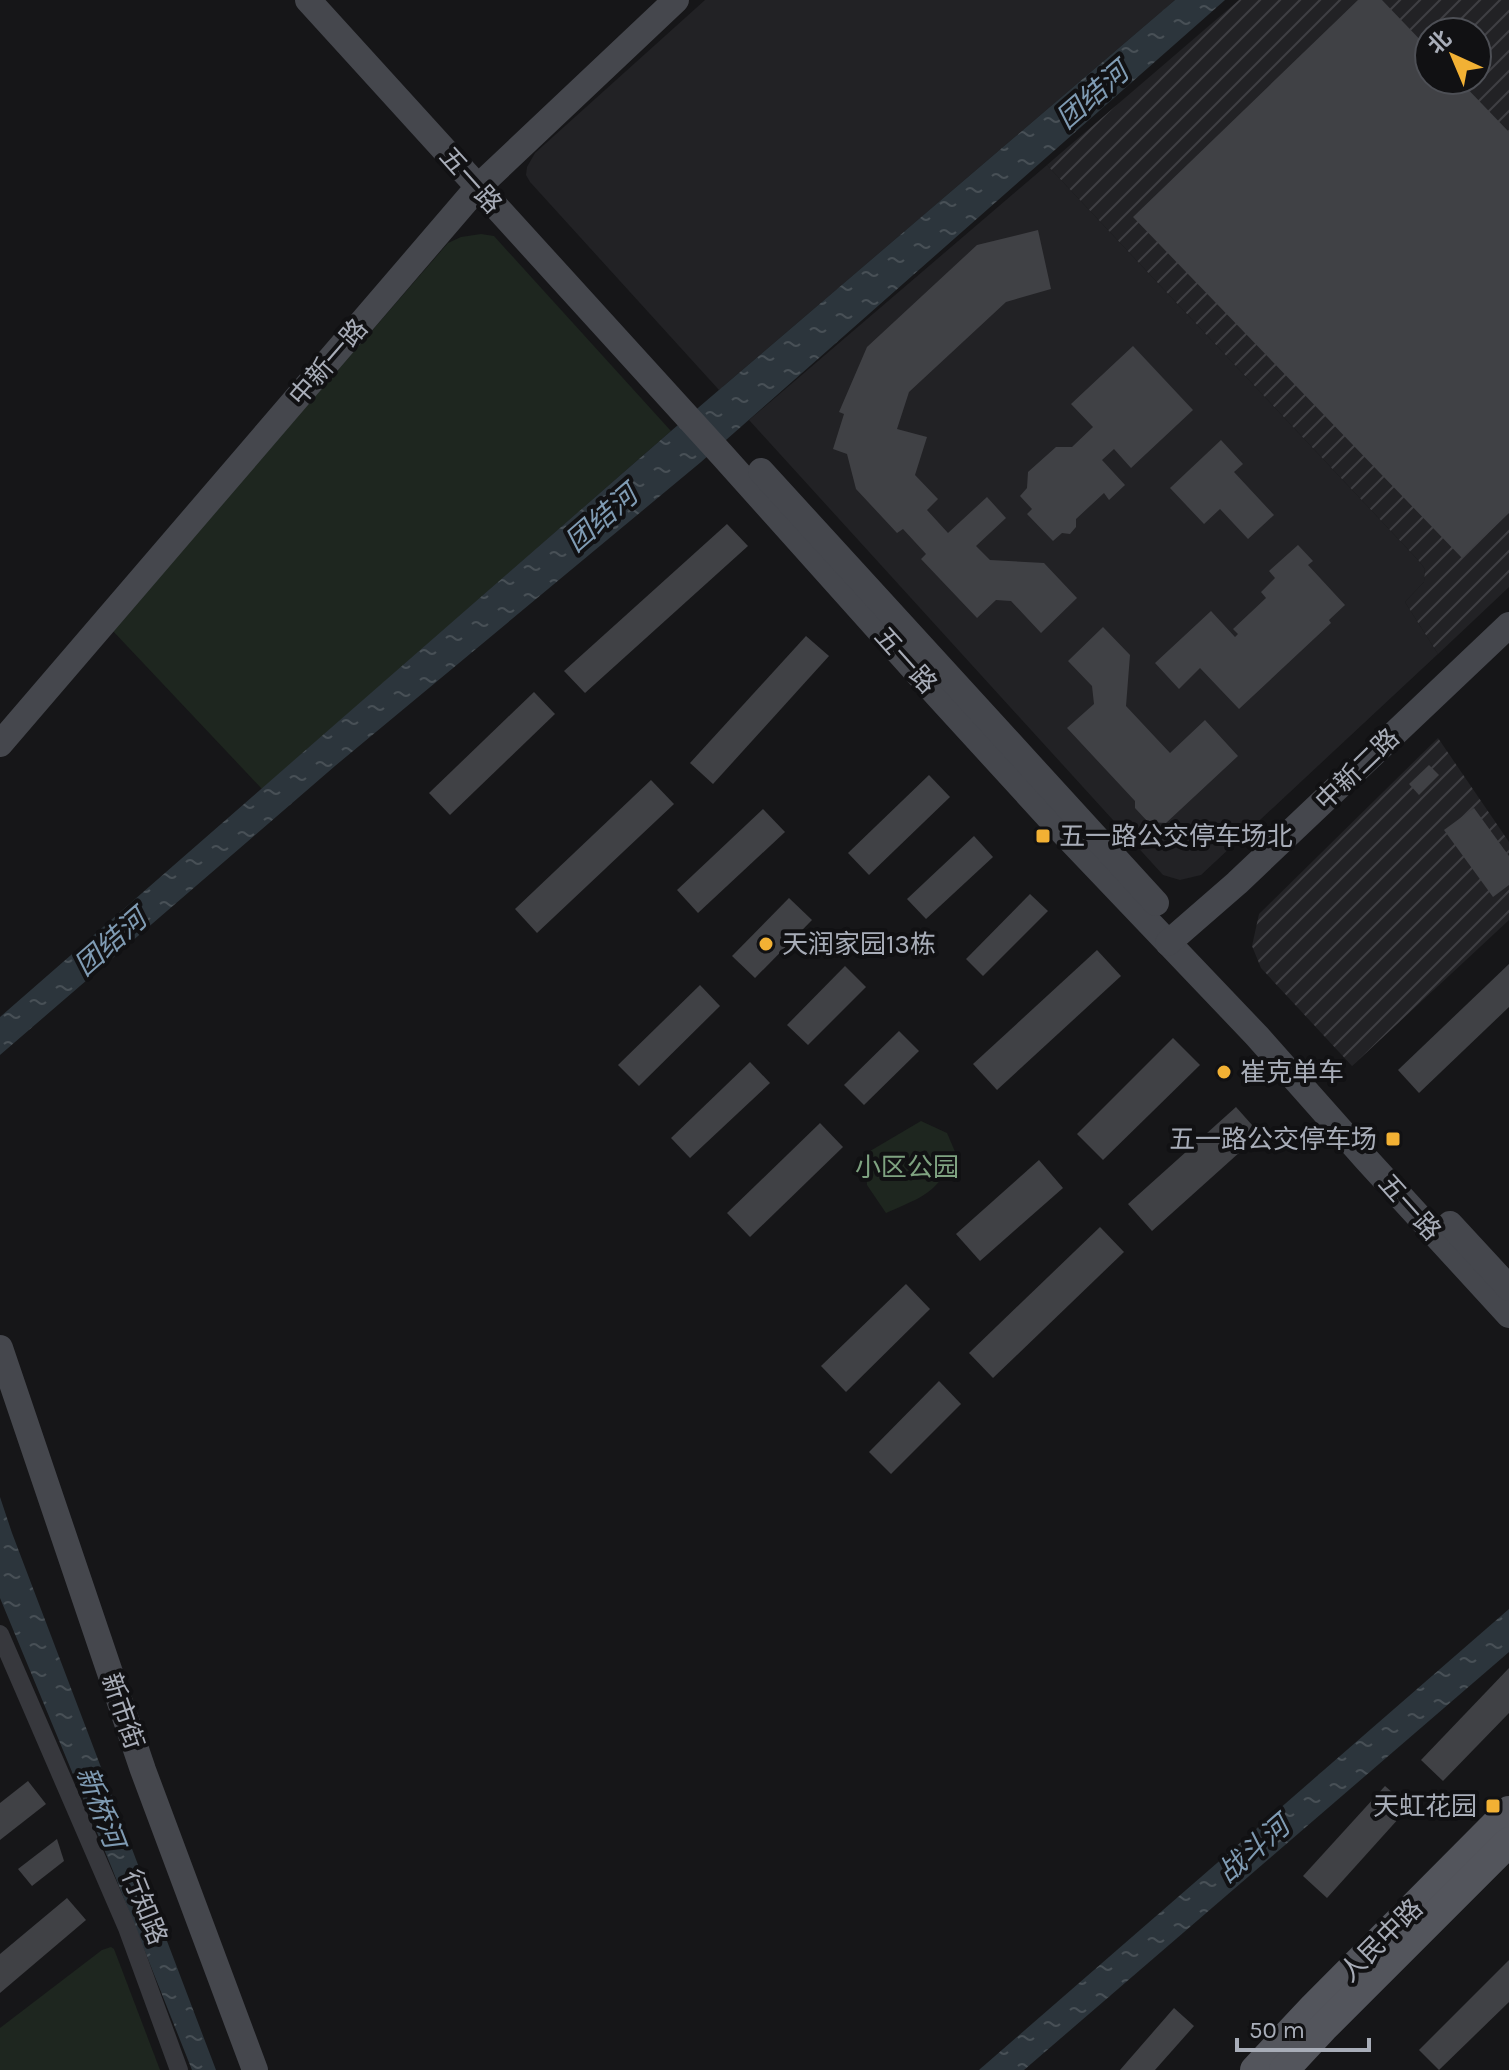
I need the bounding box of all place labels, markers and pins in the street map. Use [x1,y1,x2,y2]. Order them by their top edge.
place label: 五一路公交停车场北 [1059,821,1293,852]
marker: 五一路公交停车场北 [1034,827,1052,845]
place label: 天润家园13栋 [782,929,936,960]
marker: 天润家园13栋 [757,935,775,953]
place label: 崔克单车 [1240,1057,1344,1088]
marker: 崔克单车 [1215,1063,1233,1081]
place label: 五一路公交停车场 [1169,1124,1377,1155]
marker: 五一路公交停车场 [1384,1130,1402,1148]
place label: 天虹花园 [1373,1791,1477,1822]
marker: 天虹花园 [1484,1797,1502,1815]

